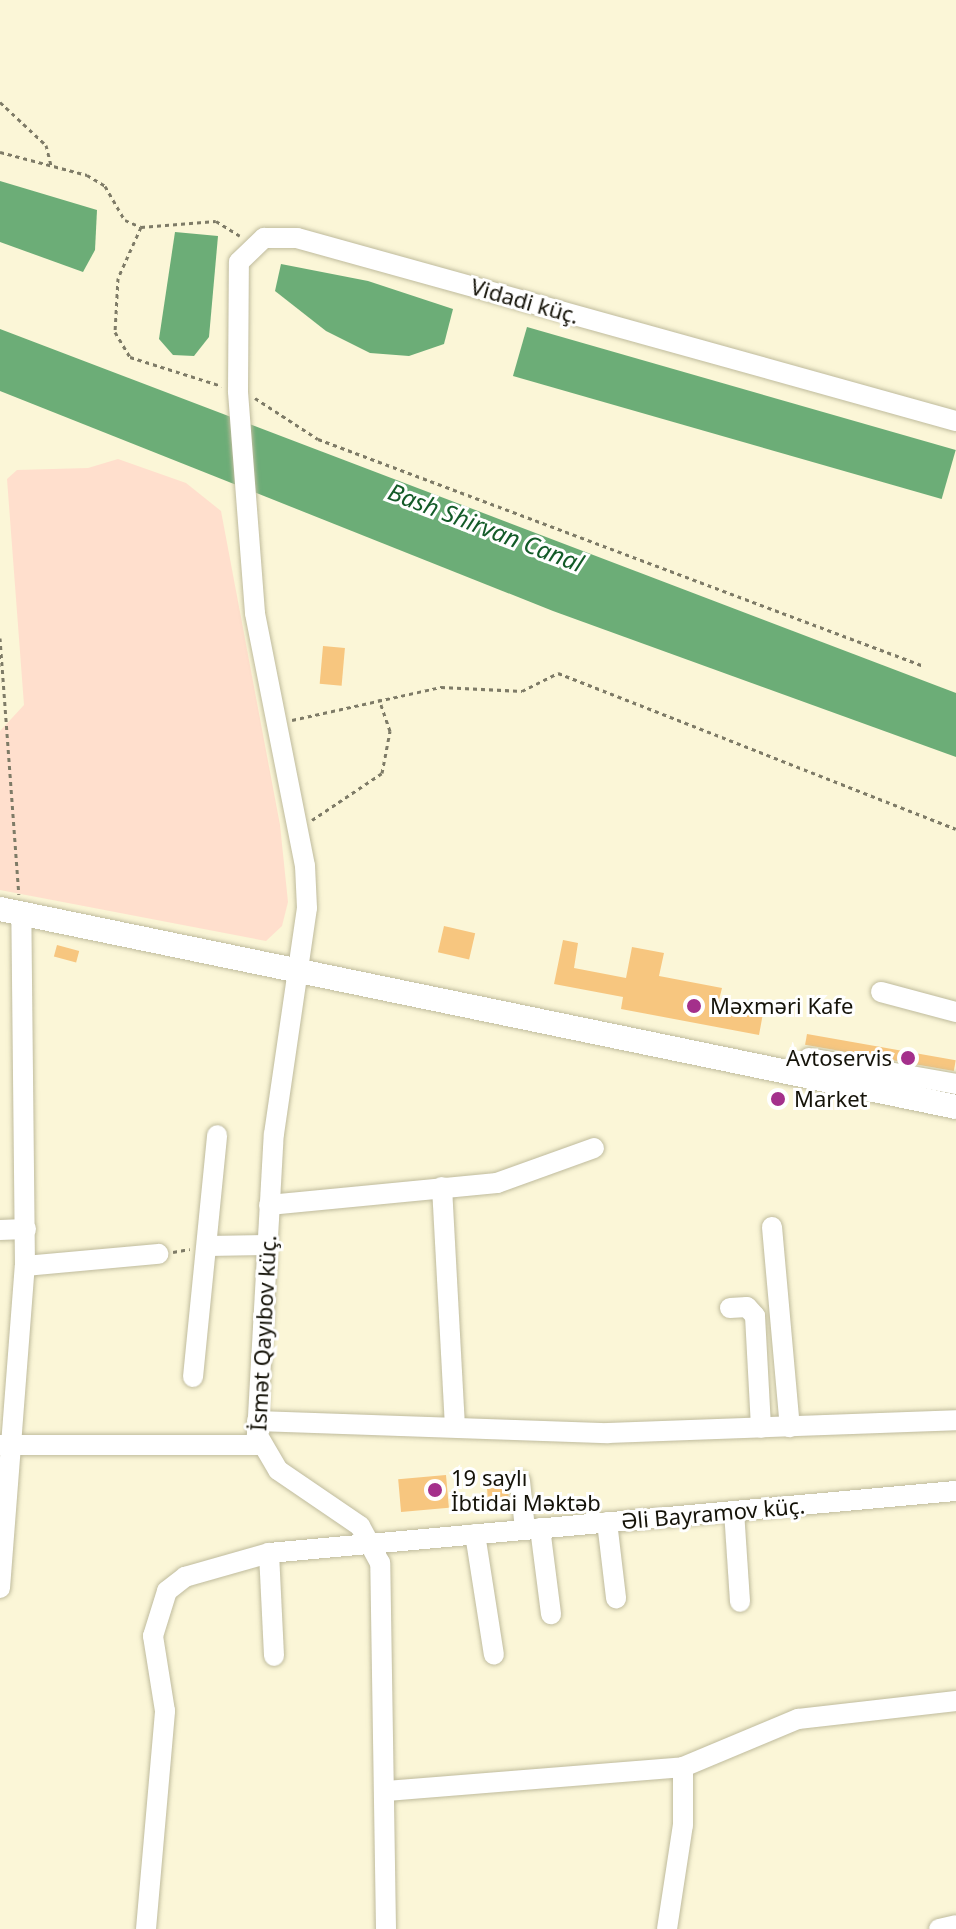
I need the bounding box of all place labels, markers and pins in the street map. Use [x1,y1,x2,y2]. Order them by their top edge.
place label: Məxməri Kafe [710,993,853,1019]
marker: Məxməri Kafe [685,997,703,1015]
place label: Avtoservis [786,1045,892,1071]
marker: Avtoservis [899,1049,917,1067]
place label: Market [794,1086,867,1112]
marker: Market [769,1090,787,1108]
place label: 19 saylı İbtidai Məktəb [451,1464,601,1516]
marker: 19 saylı İbtidai Məktəb [426,1481,444,1499]

